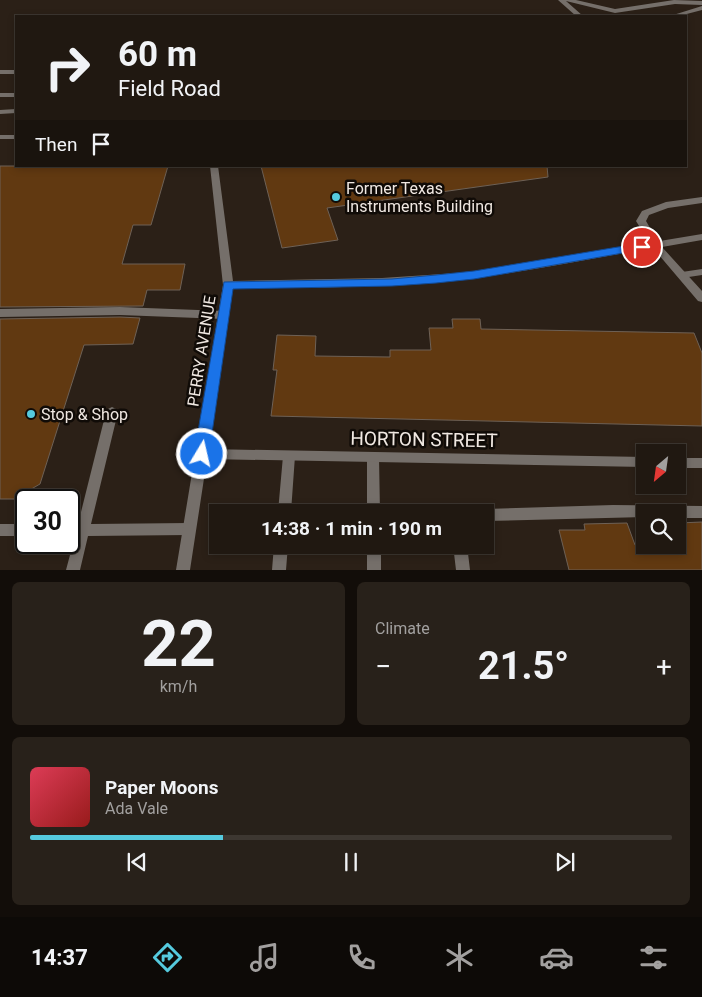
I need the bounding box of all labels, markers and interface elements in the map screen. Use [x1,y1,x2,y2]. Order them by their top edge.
text: 60 m [118,34,197,75]
icon: right [35,35,100,100]
text: Field Road [118,76,221,101]
icon: arrive [87,130,115,158]
text: Then [35,133,77,156]
place label: Former Texas Instruments Building [346,179,493,216]
marker: Former Texas Instruments Building [330,191,342,203]
pin [621,226,663,268]
icon: arrive [628,233,656,261]
street label: PERRY AVENUE [183,294,220,408]
place label: Stop & Shop [41,405,128,424]
marker: Stop & Shop [25,408,37,420]
position arrow [175,427,227,479]
street label: HORTON STREET [350,427,498,452]
north arrow [636,444,686,494]
map controls [636,444,686,554]
speed limit sign: 30 [15,489,80,554]
button: search [636,504,686,554]
text: 14:38 · 1 min · 190 m [261,517,442,540]
text: 22 [141,606,216,682]
text: Climate [375,619,430,638]
text: 21.5° [478,644,569,688]
text: − [375,650,391,683]
text: + [656,650,672,683]
text: km/h [160,677,197,696]
text: Paper Moons [105,776,218,799]
text: Ada Vale [105,799,168,818]
icon: previous [123,848,151,876]
icon: pause [337,848,365,876]
icon: next [551,848,579,876]
icon: directions [150,940,185,975]
icon: music [247,940,282,975]
icon: phone [344,940,379,975]
icon: climate [442,940,477,975]
icon: car [539,940,574,975]
icon: filters [636,940,671,975]
text: 14:37 [31,945,88,970]

